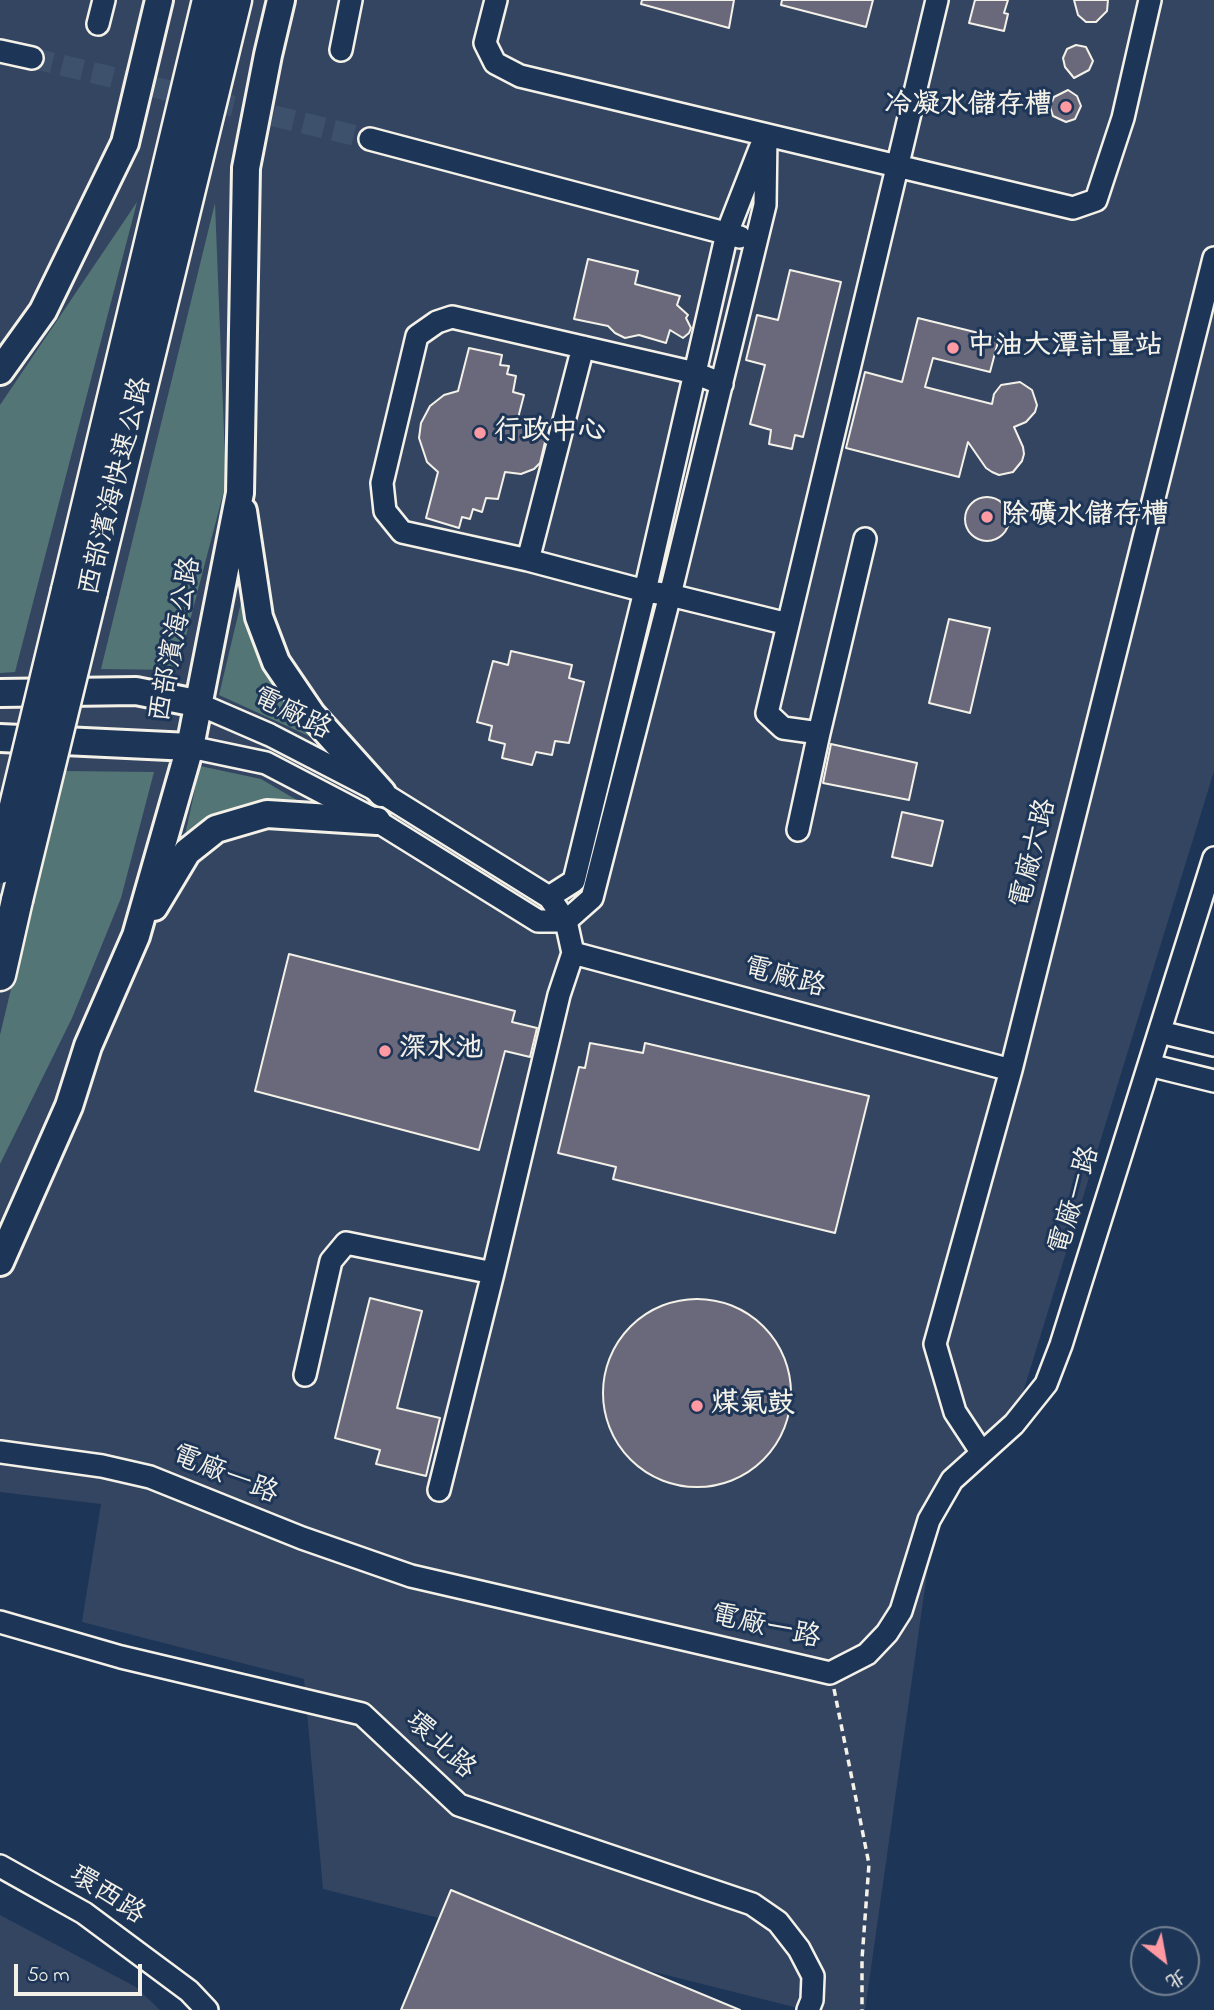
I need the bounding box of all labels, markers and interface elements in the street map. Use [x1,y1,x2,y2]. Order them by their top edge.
place label: 冷凝水儲存槽 [884,90,1052,124]
marker: 冷凝水儲存槽 [1058,99,1074,115]
place label: 中油大潭計量站 [967,331,1163,365]
marker: 中油大潭計量站 [945,340,961,356]
street label: 西部濱海快速公路 [75,374,161,600]
place label: 行政中心 [494,416,606,450]
marker: 行政中心 [472,425,488,441]
place label: 除礦水儲存槽 [1001,500,1169,534]
marker: 除礦水儲存槽 [979,509,995,525]
street label: 西部濱海公路 [145,554,211,726]
street label: 電廠路 [246,682,336,750]
street label: 電廠六路 [1006,796,1066,912]
street label: 電廠路 [739,953,829,1007]
place label: 深水池 [399,1034,483,1068]
marker: 深水池 [377,1043,393,1059]
street label: 電廠一路 [1045,1143,1109,1259]
place label: 煤氣鼓 [711,1389,795,1423]
marker: 煤氣鼓 [689,1398,705,1414]
street label: 電廠一路 [166,1440,282,1514]
street label: 電廠一路 [707,1600,823,1658]
street label: 環北路 [397,1706,481,1788]
street label: 環西路 [62,1860,150,1934]
north arrow [1130,1926,1200,1996]
scale bar [18,1951,145,1995]
text: 50 m [27,1961,70,1991]
text: 北 [1160,1961,1190,1994]

